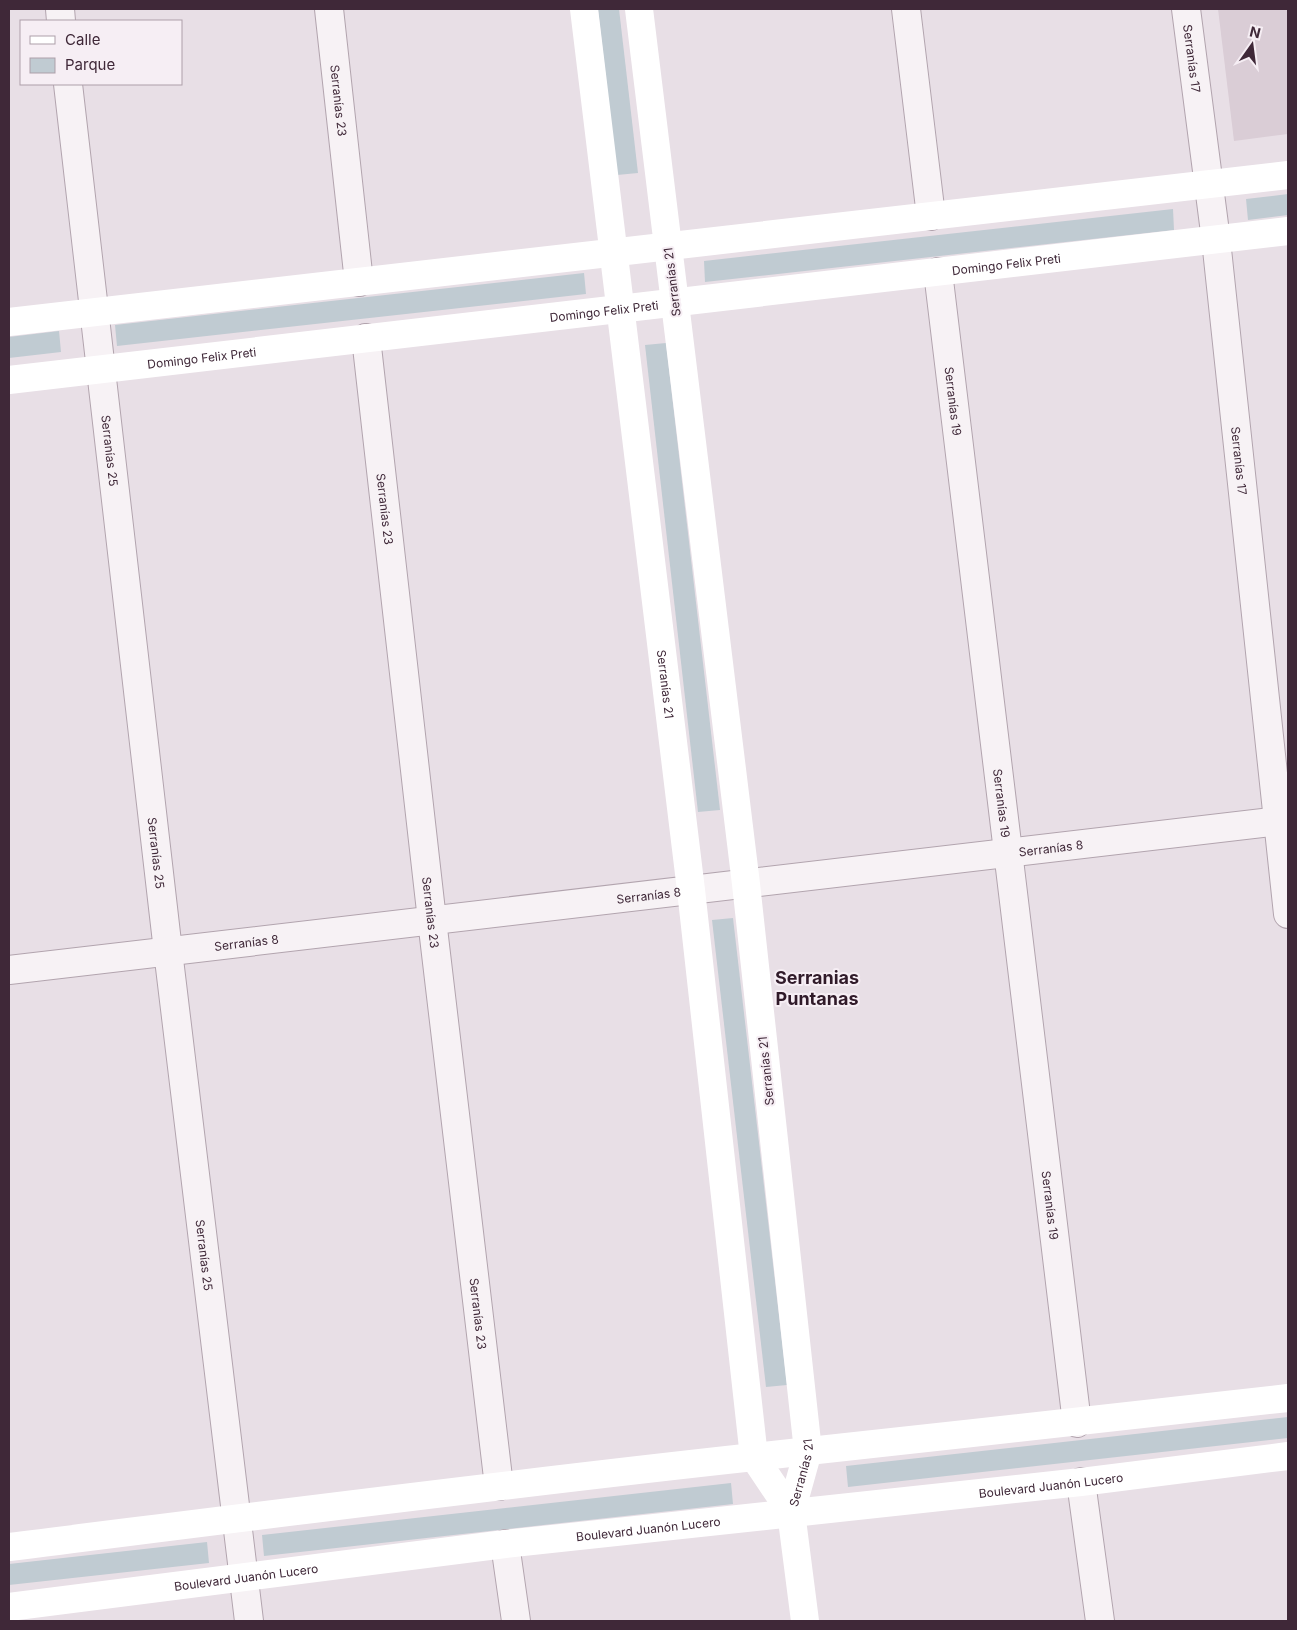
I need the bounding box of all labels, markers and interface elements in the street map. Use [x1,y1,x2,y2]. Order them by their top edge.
legend [20,20,182,85]
north arrow [1227,20,1277,70]
text: N [1248,22,1262,41]
street label: Serranías 17 [1181,23,1204,94]
text: Calle [65,30,100,49]
text: Parque [65,55,115,74]
street label: Serranías 23 [328,64,350,137]
street label: Serranías 21 [660,247,684,317]
street label: Domingo Felix Preti [951,250,1062,278]
street label: Domingo Felix Preti [549,297,659,324]
street label: Domingo Felix Preti [146,344,257,371]
street label: Serranías 19 [942,366,965,436]
street label: Serranías 25 [99,414,122,487]
street label: Serranías 17 [1228,426,1251,496]
street label: Serranías 23 [374,472,397,545]
street label: Serranías 21 [654,649,678,719]
street label: Serranías 19 [991,768,1014,839]
street label: Serranías 25 [145,816,168,889]
street label: Serranías 8 [1018,837,1084,859]
street label: Serranías 23 [420,876,443,949]
street label: Serranías 8 [616,884,682,906]
street label: Serranías 8 [213,931,279,953]
district label: Serranias Puntanas [775,967,859,1009]
street label: Serranías 21 [755,1036,777,1106]
street label: Serranías 19 [1039,1170,1062,1241]
street label: Serranías 25 [193,1218,217,1292]
street label: Serranías 23 [467,1277,490,1350]
street label: Serranías 21 [785,1438,815,1508]
street label: Boulevard Juanón Lucero [978,1469,1124,1500]
street label: Boulevard Juanón Lucero [575,1513,721,1544]
street label: Boulevard Juanón Lucero [173,1560,319,1593]

